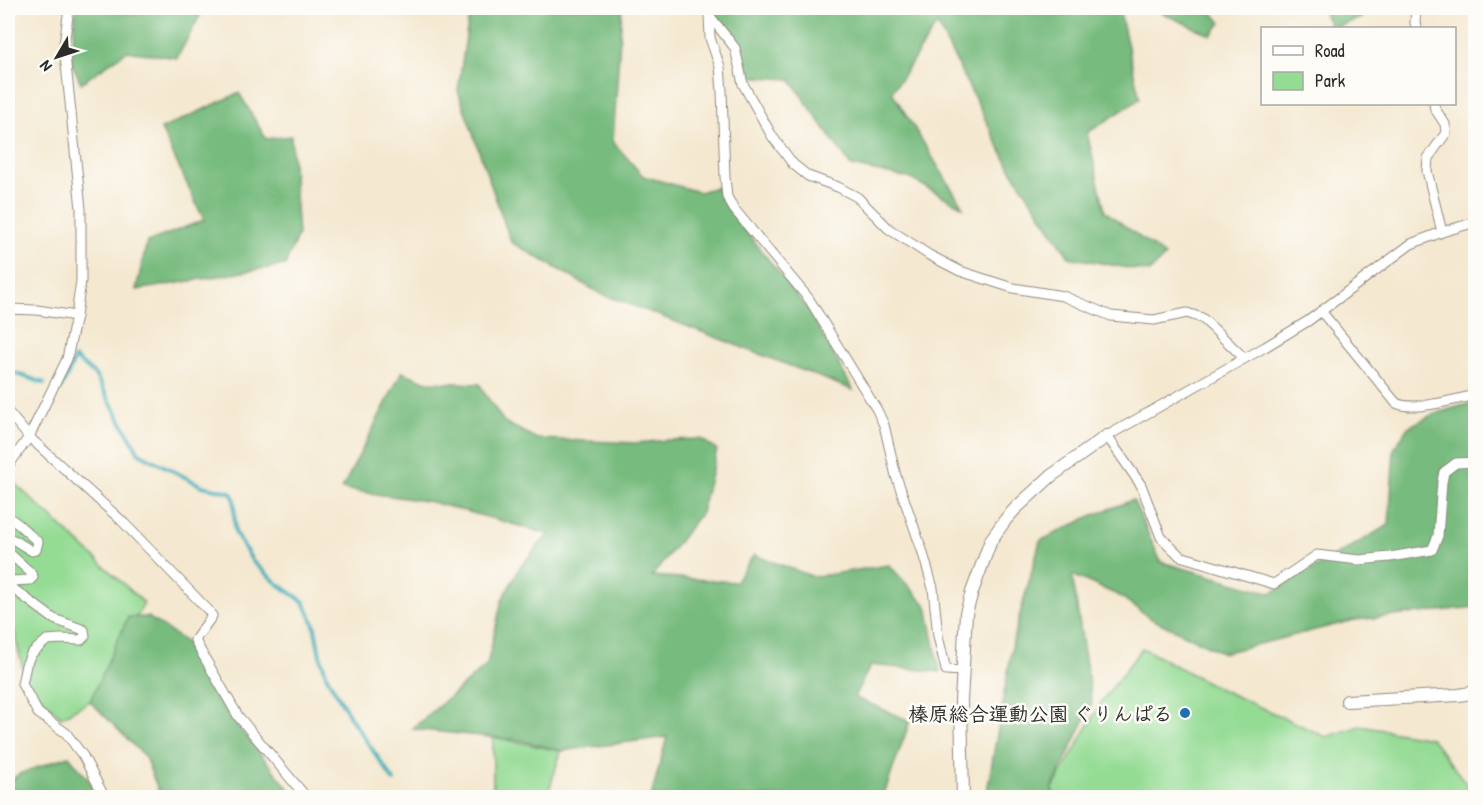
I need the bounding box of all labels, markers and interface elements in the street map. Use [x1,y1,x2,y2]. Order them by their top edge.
north arrow [27,27,87,87]
legend [1261,27,1456,105]
text: Road [1315,38,1345,63]
text: N [34,56,57,77]
text: Park [1315,68,1346,93]
place label: 榛原総合運動公園 ぐりんぱる [908,700,1173,727]
marker: 榛原総合運動公園 ぐりんぱる [1178,706,1192,720]

